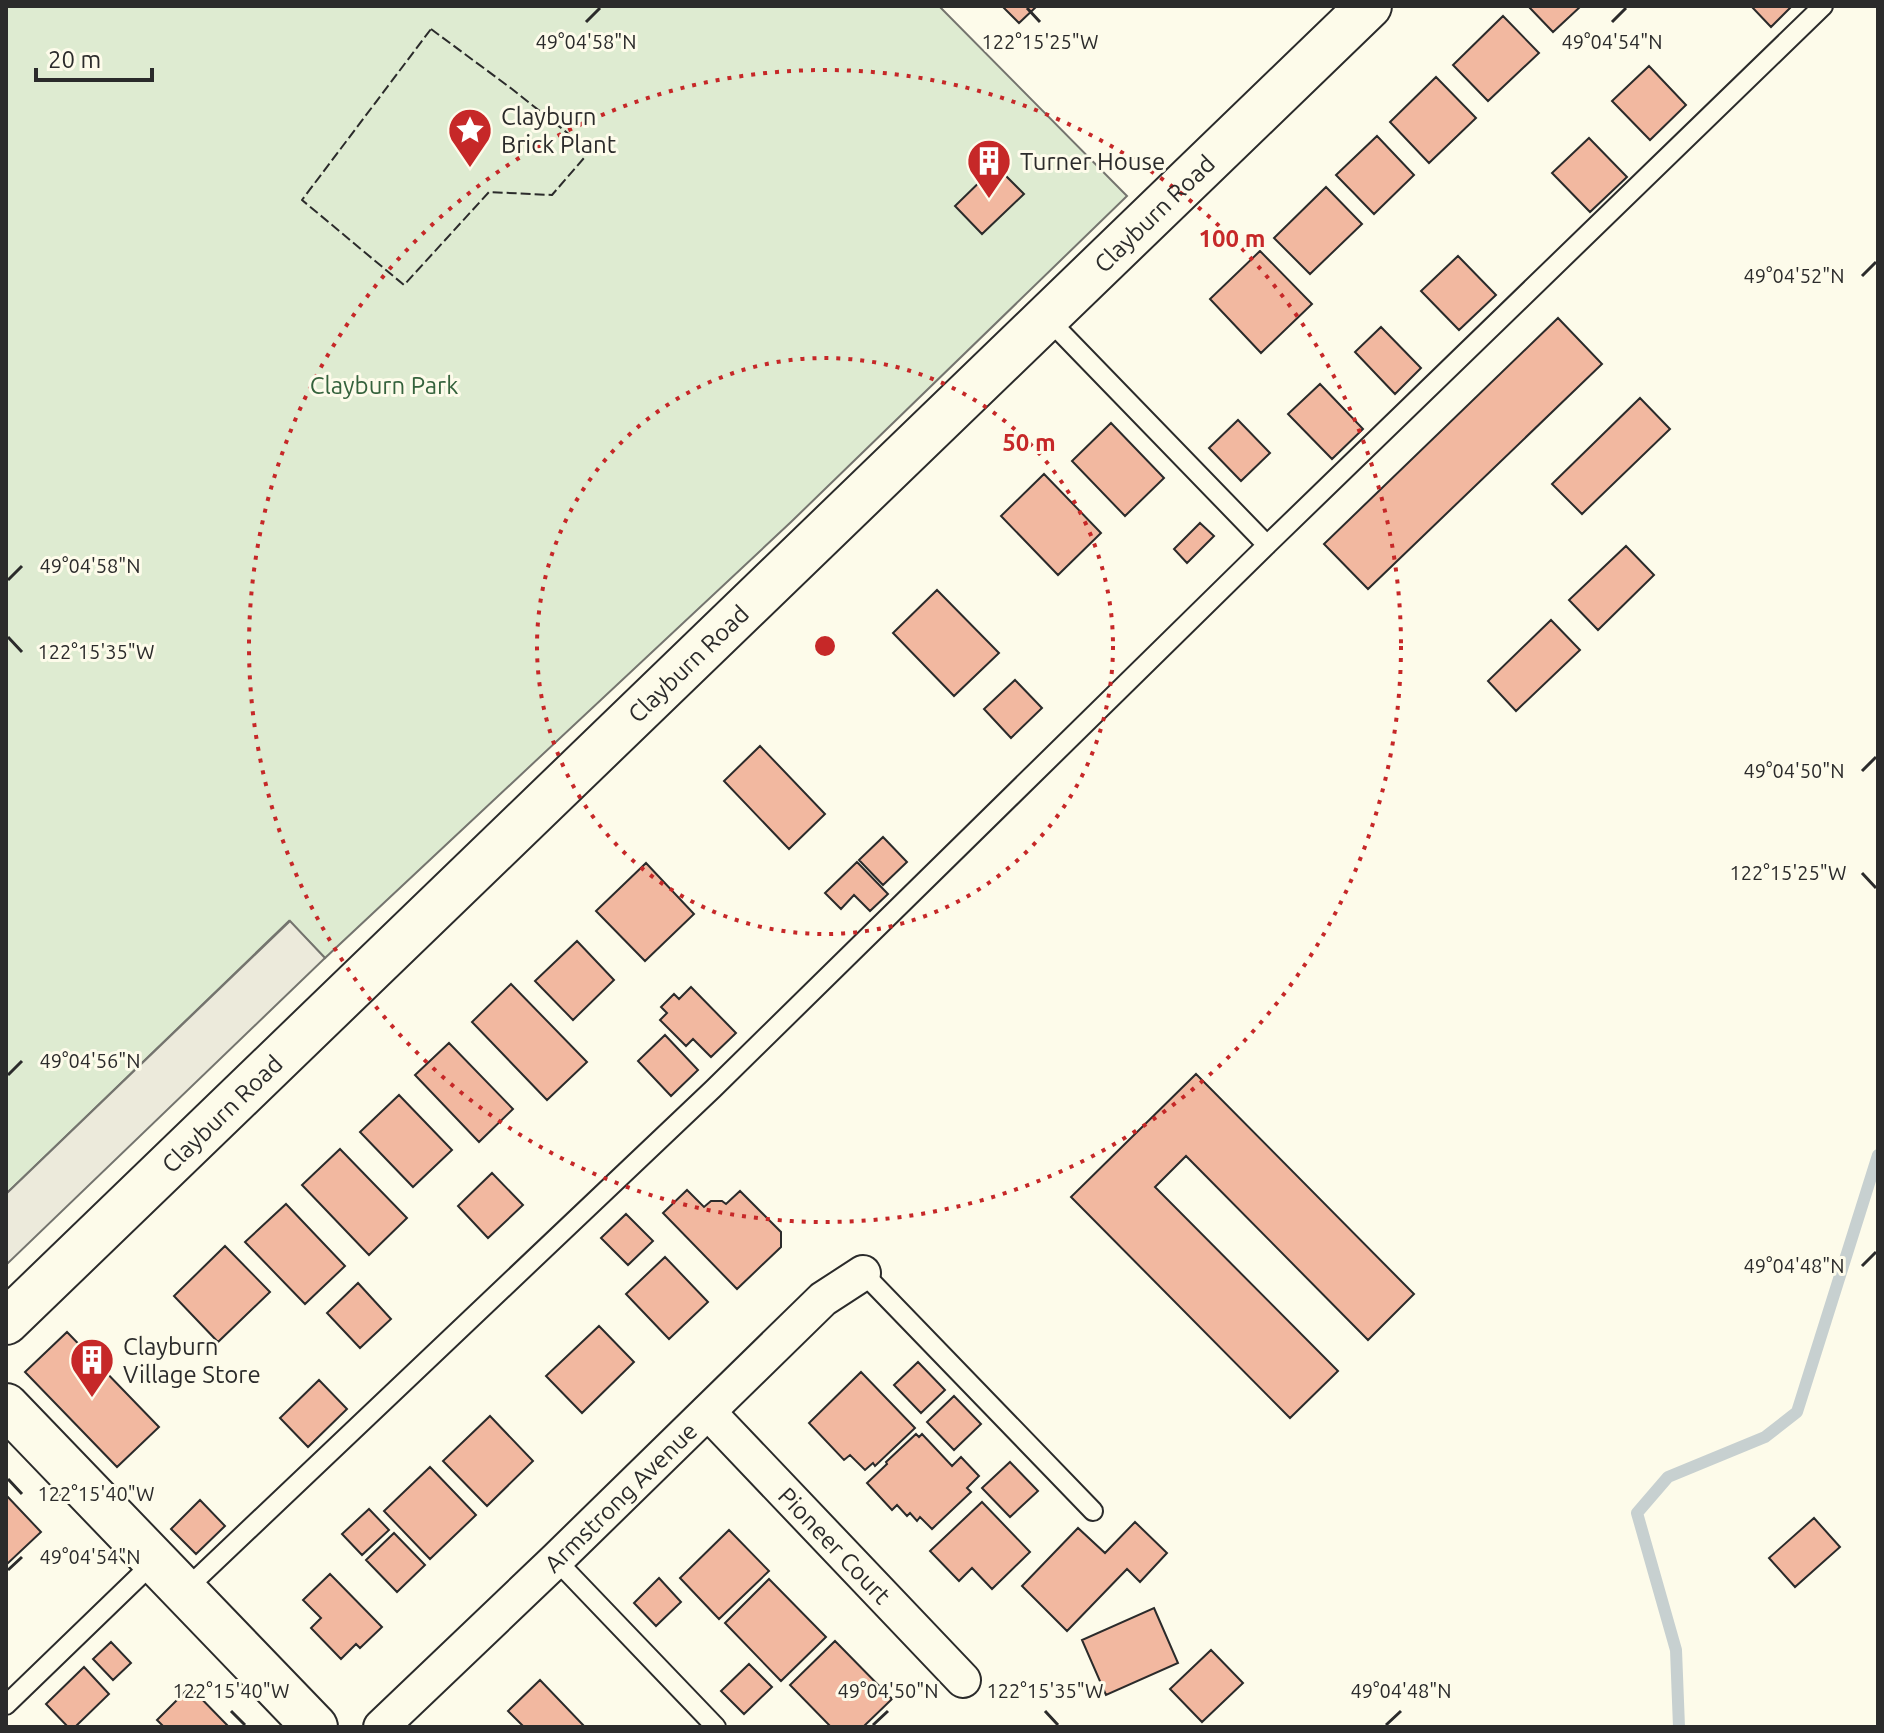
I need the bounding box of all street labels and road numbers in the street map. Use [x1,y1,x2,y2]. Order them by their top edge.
street label: Clayburn Road [1089,149,1220,277]
street label: Clayburn Road [622,599,754,728]
street label: Clayburn Road [156,1050,287,1178]
street label: Armstrong Avenue [539,1417,702,1577]
street label: Pioneer Court [773,1482,897,1609]

